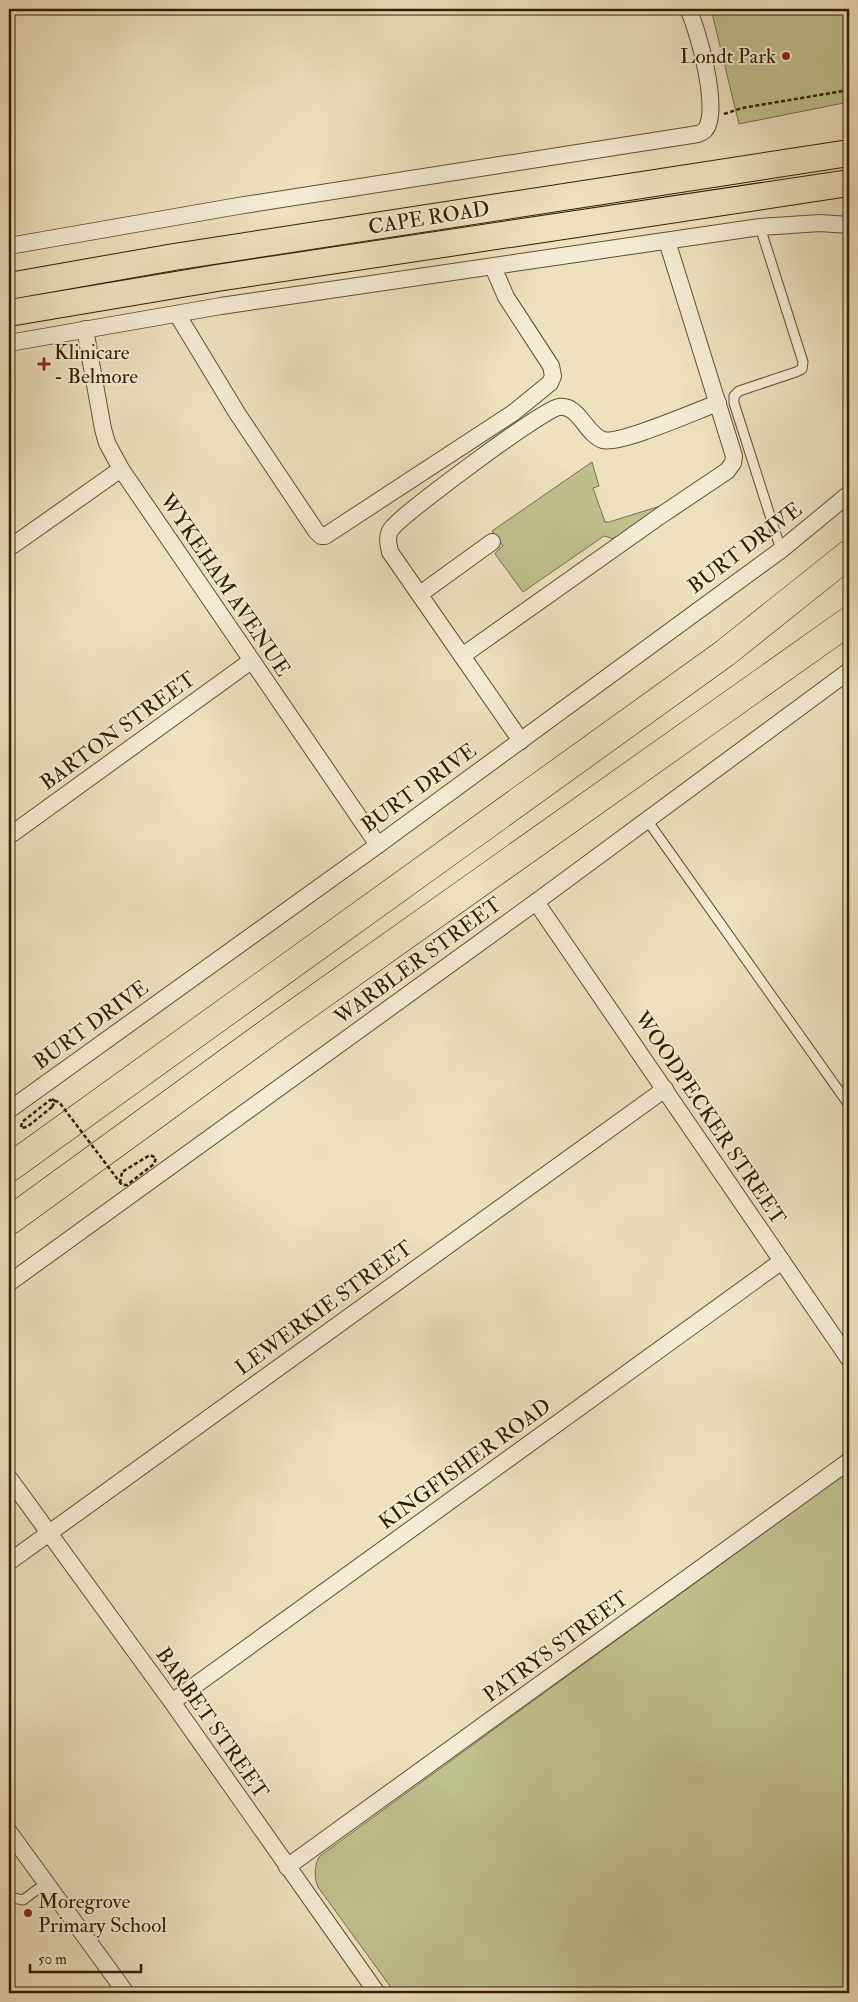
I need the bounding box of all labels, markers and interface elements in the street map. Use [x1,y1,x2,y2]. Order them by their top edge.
place label: Londt Park [680,43,776,70]
marker: Londt Park [780,50,792,62]
street label: CAPE ROAD [366,195,492,241]
place label: Klinicare - Belmore [54,339,138,390]
marker: Klinicare - Belmore [38,358,50,370]
street label: WYKEHAM AVENUE [153,488,296,682]
street label: BURT DRIVE [683,496,807,600]
street label: BARTON STREET [35,665,201,796]
street label: BURT DRIVE [356,737,482,839]
street label: WARBLER STREET [328,891,507,1031]
street label: BURT DRIVE [28,974,154,1076]
street label: WOODPECKER STREET [628,1005,792,1230]
street label: LEWERKIE STREET [230,1234,418,1381]
street label: KINGFISHER ROAD [374,1392,556,1536]
street label: PATRYS STREET [478,1585,634,1709]
street label: BARBET STREET [150,1642,275,1804]
place label: Moregrove Primary School [38,1888,167,1939]
marker: Moregrove Primary School [22,1907,34,1919]
scale bar [30,1942,141,1974]
text: 50 m [38,1950,67,1969]

